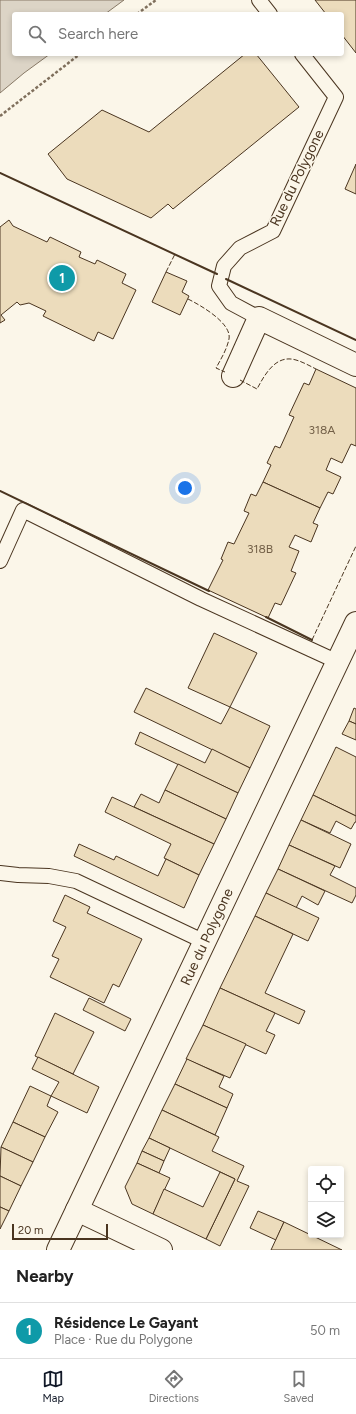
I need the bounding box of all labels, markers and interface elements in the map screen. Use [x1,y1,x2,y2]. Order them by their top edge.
search box [12,12,344,56]
icon: search [26,23,48,45]
text: Search here [58,25,138,43]
street label: Rue du Polygone [266,127,328,229]
pin: 1 [49,263,75,293]
house number: 318A [309,423,335,437]
your location [175,478,195,498]
house number: 318B [247,542,273,556]
street label: Rue du Polygone [177,885,237,988]
map controls [308,1166,344,1238]
button: locate [308,1166,344,1202]
button: layers [308,1202,344,1238]
scale bar [12,1222,108,1241]
text: 20 m [18,1224,43,1237]
text: Nearby [16,1266,74,1286]
text: Résidence Le Gayant [54,1314,199,1332]
text: 1 [26,1323,32,1338]
text: 50 m [310,1323,340,1338]
text: Place · Rue du Polygone [54,1332,193,1347]
tab: Map [42,1368,64,1405]
tab: Directions [149,1368,199,1405]
tab: Saved [283,1368,314,1405]

